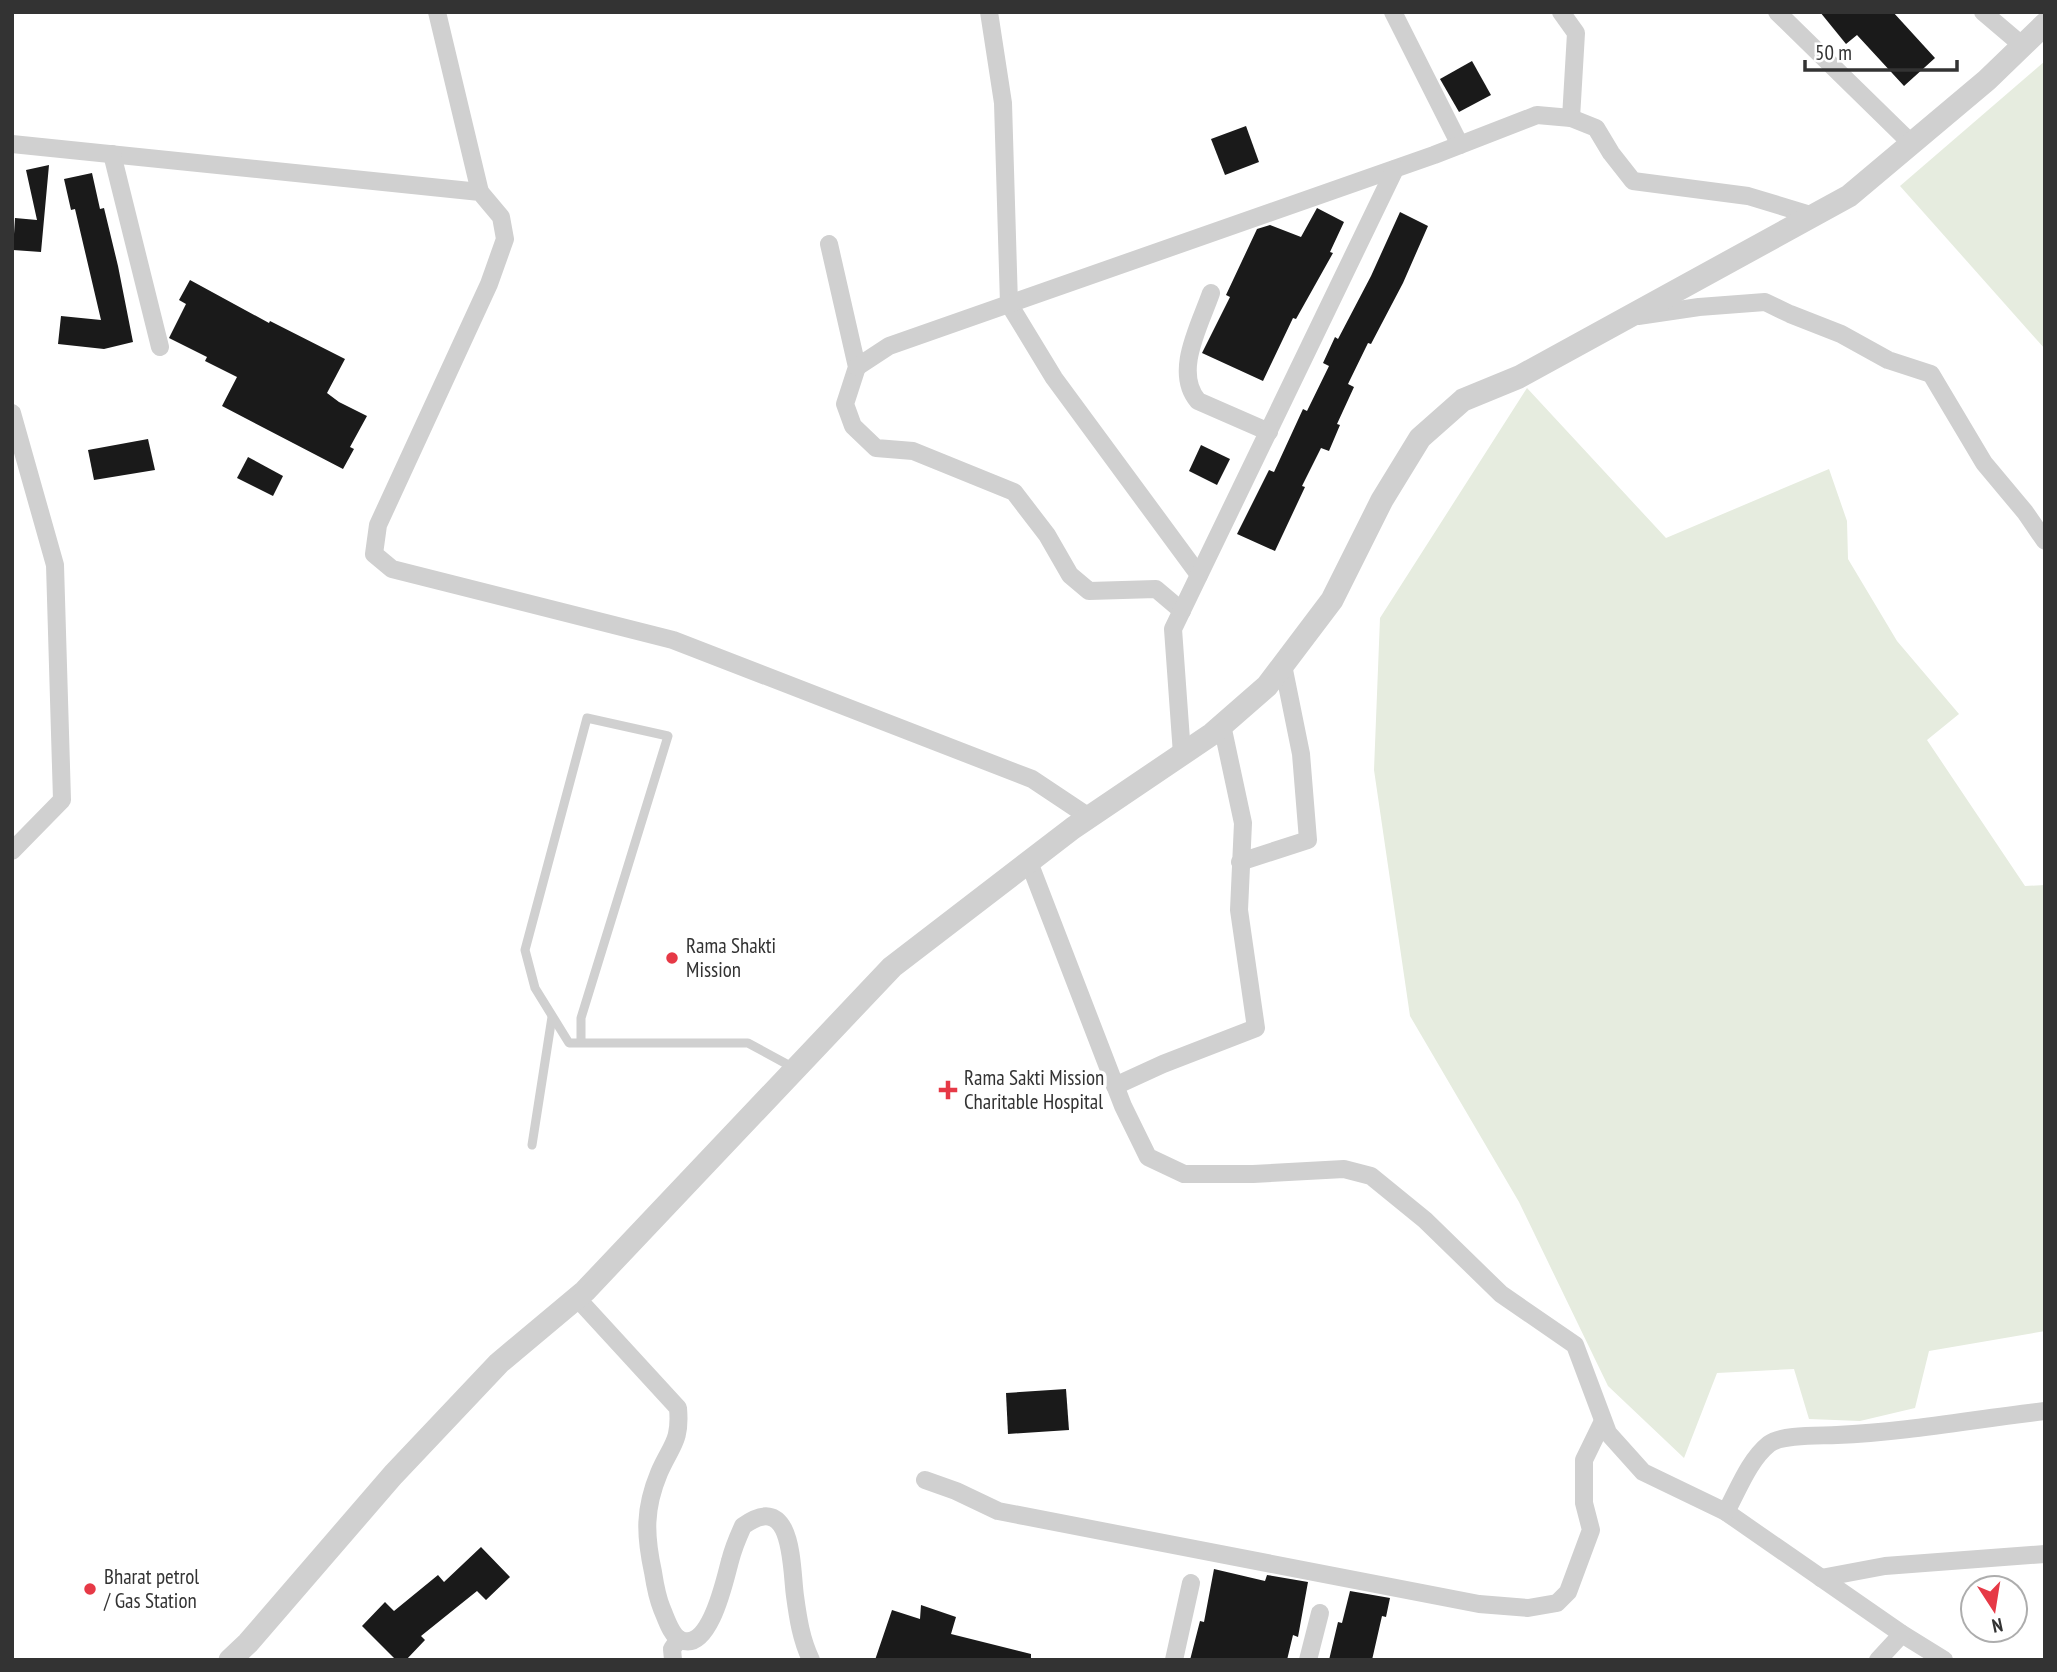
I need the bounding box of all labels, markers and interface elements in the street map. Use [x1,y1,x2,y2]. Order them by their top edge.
scale bar [1805,28,1957,72]
text: 50 m [1815,39,1852,66]
place label: Rama Shakti Mission [686,932,776,983]
marker: Rama Shakti Mission [664,950,680,966]
place label: Rama Sakti Mission Charitable Hospital [964,1064,1104,1115]
marker: Rama Sakti Mission Charitable Hospital [938,1080,958,1100]
place label: Bharat petrol / Gas Station [103,1563,199,1614]
north arrow [1959,1574,2029,1644]
marker: Bharat petrol / Gas Station [82,1581,98,1597]
text: N [1990,1613,2005,1638]

